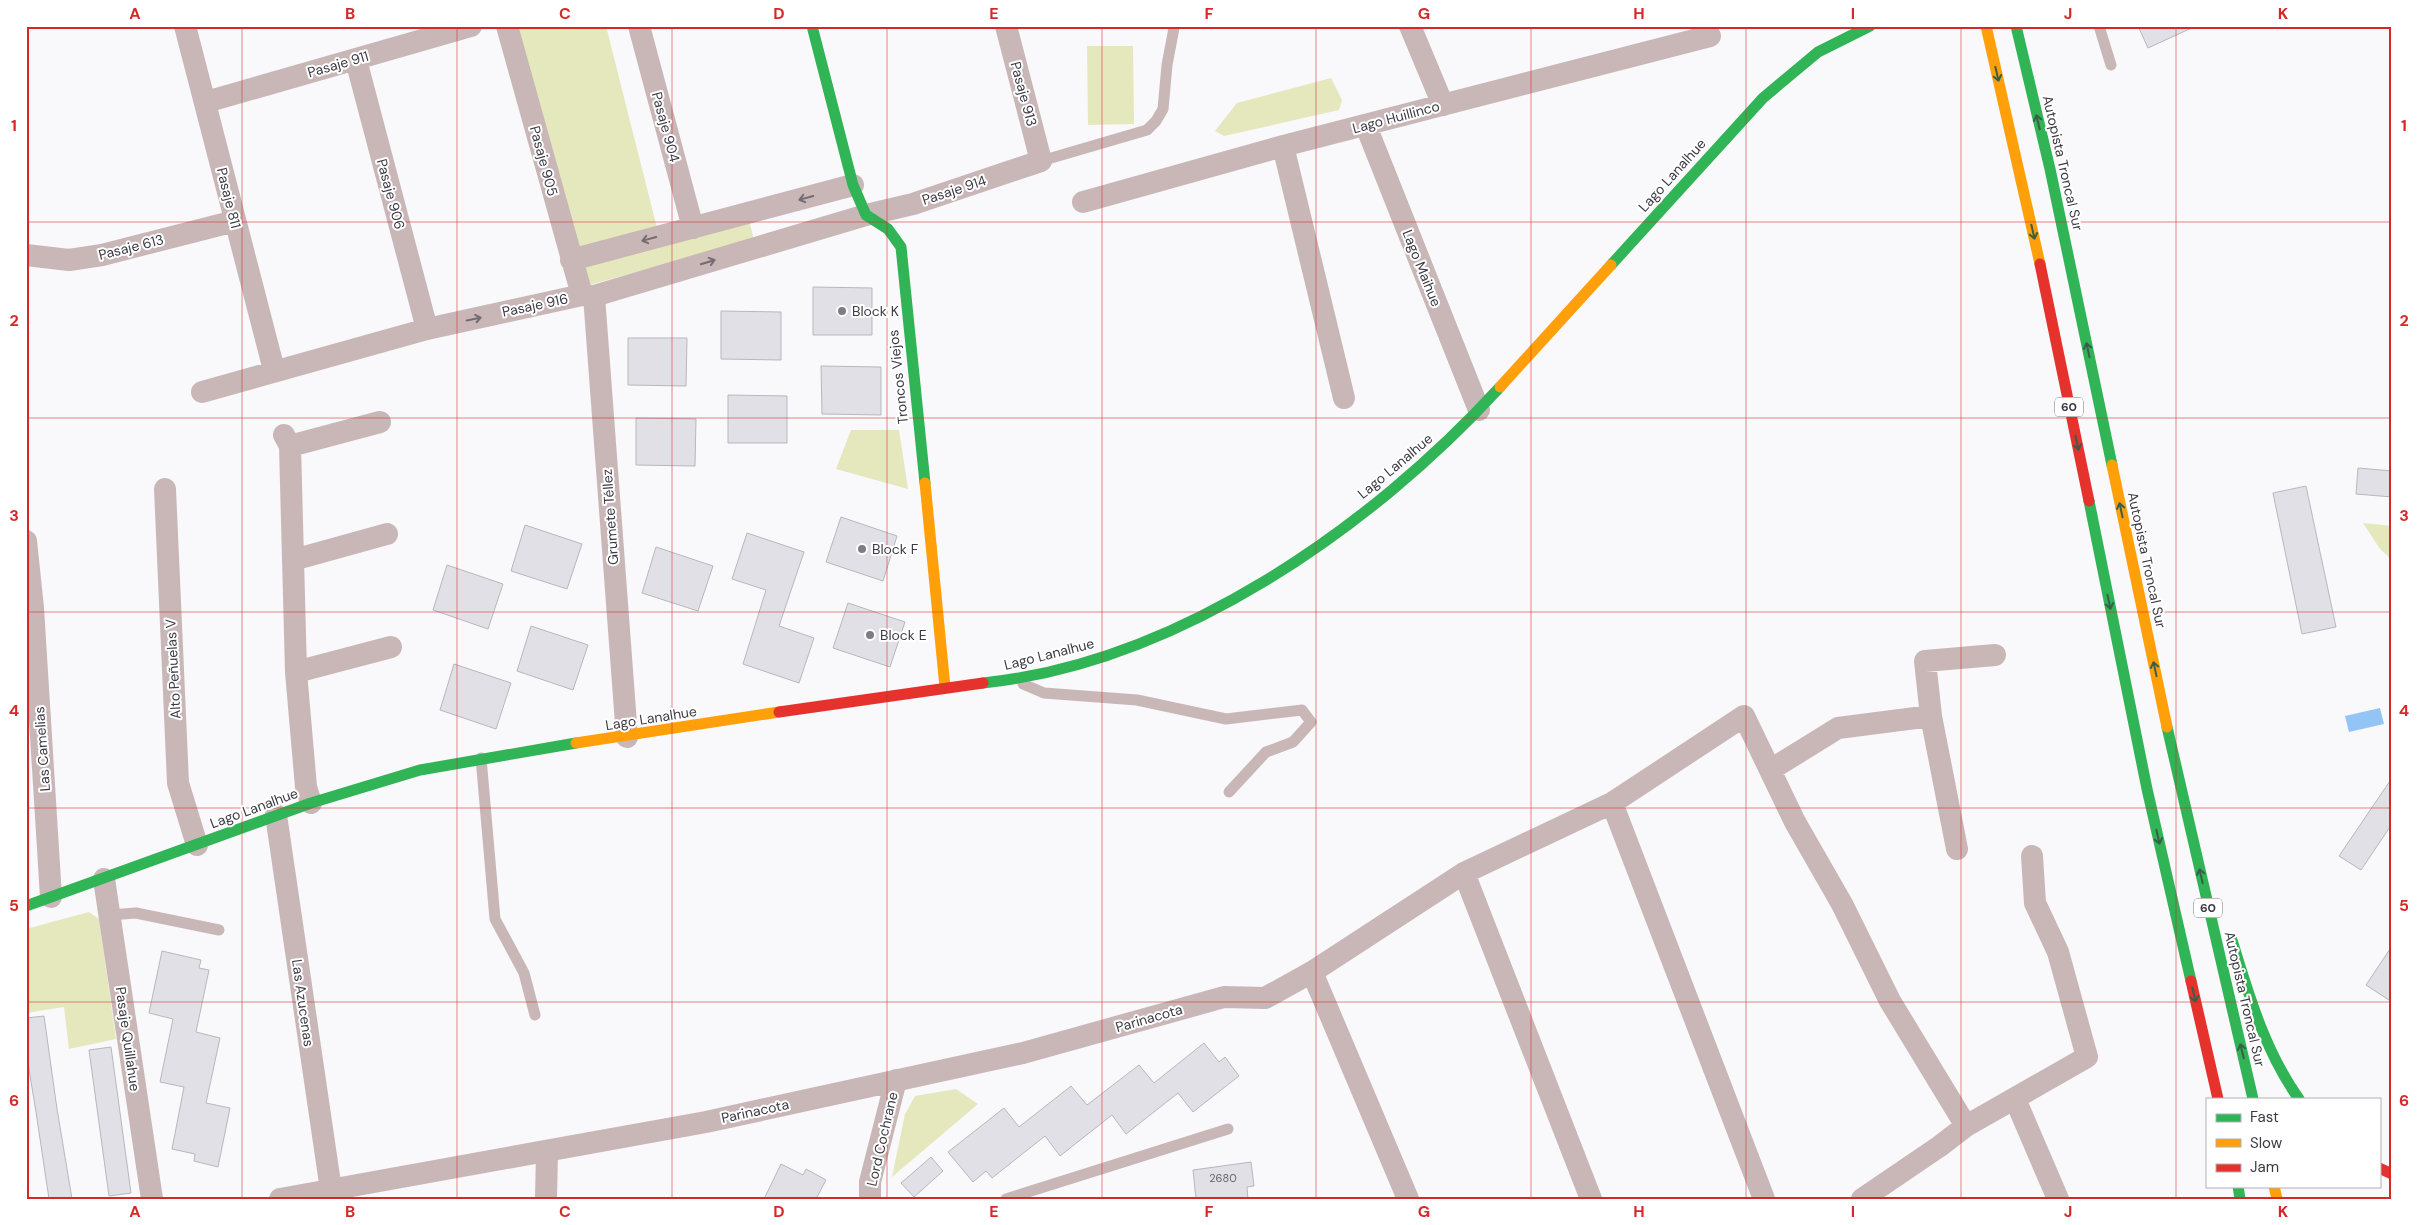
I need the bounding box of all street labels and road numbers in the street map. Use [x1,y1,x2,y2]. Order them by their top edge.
street label: Pasaje 911 [306,47,370,81]
street label: Pasaje 913 [1007,60,1041,128]
street label: Pasaje 904 [648,90,684,165]
street label: Autopista Troncal Sur [2039,93,2087,233]
street label: Lago Huillinco [1350,97,1442,137]
street label: Pasaje 905 [526,124,562,198]
street label: Lago Lanalhue [1634,135,1710,215]
street label: Pasaje 906 [373,157,409,231]
street label: Pasaje 811 [213,166,245,230]
street label: Pasaje 914 [920,171,989,209]
street label: Lago Maihue [1398,227,1446,309]
street label: Pasaje 613 [97,230,165,264]
street label: Pasaje 916 [500,289,570,321]
street label: Troncos Viejos [884,329,912,425]
road number: 60 [2055,398,2083,417]
street label: Lago Lanalhue [1354,429,1436,503]
street label: Grumete Téllez [598,468,622,566]
street label: Autopista Troncal Sur [2124,490,2170,630]
street label: Alto Peñuelas V [161,618,185,720]
street label: Lago Lanalhue [1002,634,1096,674]
street label: Lago Lanalhue [604,702,698,734]
street label: Las Camelias [30,706,54,792]
street label: Lago Lanalhue [208,784,301,832]
road number: 60 [2194,898,2222,918]
street label: Autopista Troncal Sur [2221,929,2269,1069]
street label: Las Azucenas [288,958,318,1048]
street label: Pasaje Quillahue [112,986,144,1092]
street label: Parinacota [1113,1000,1185,1036]
street label: Lord Cochrane [862,1090,902,1188]
street label: Parinacota [720,1095,790,1127]

